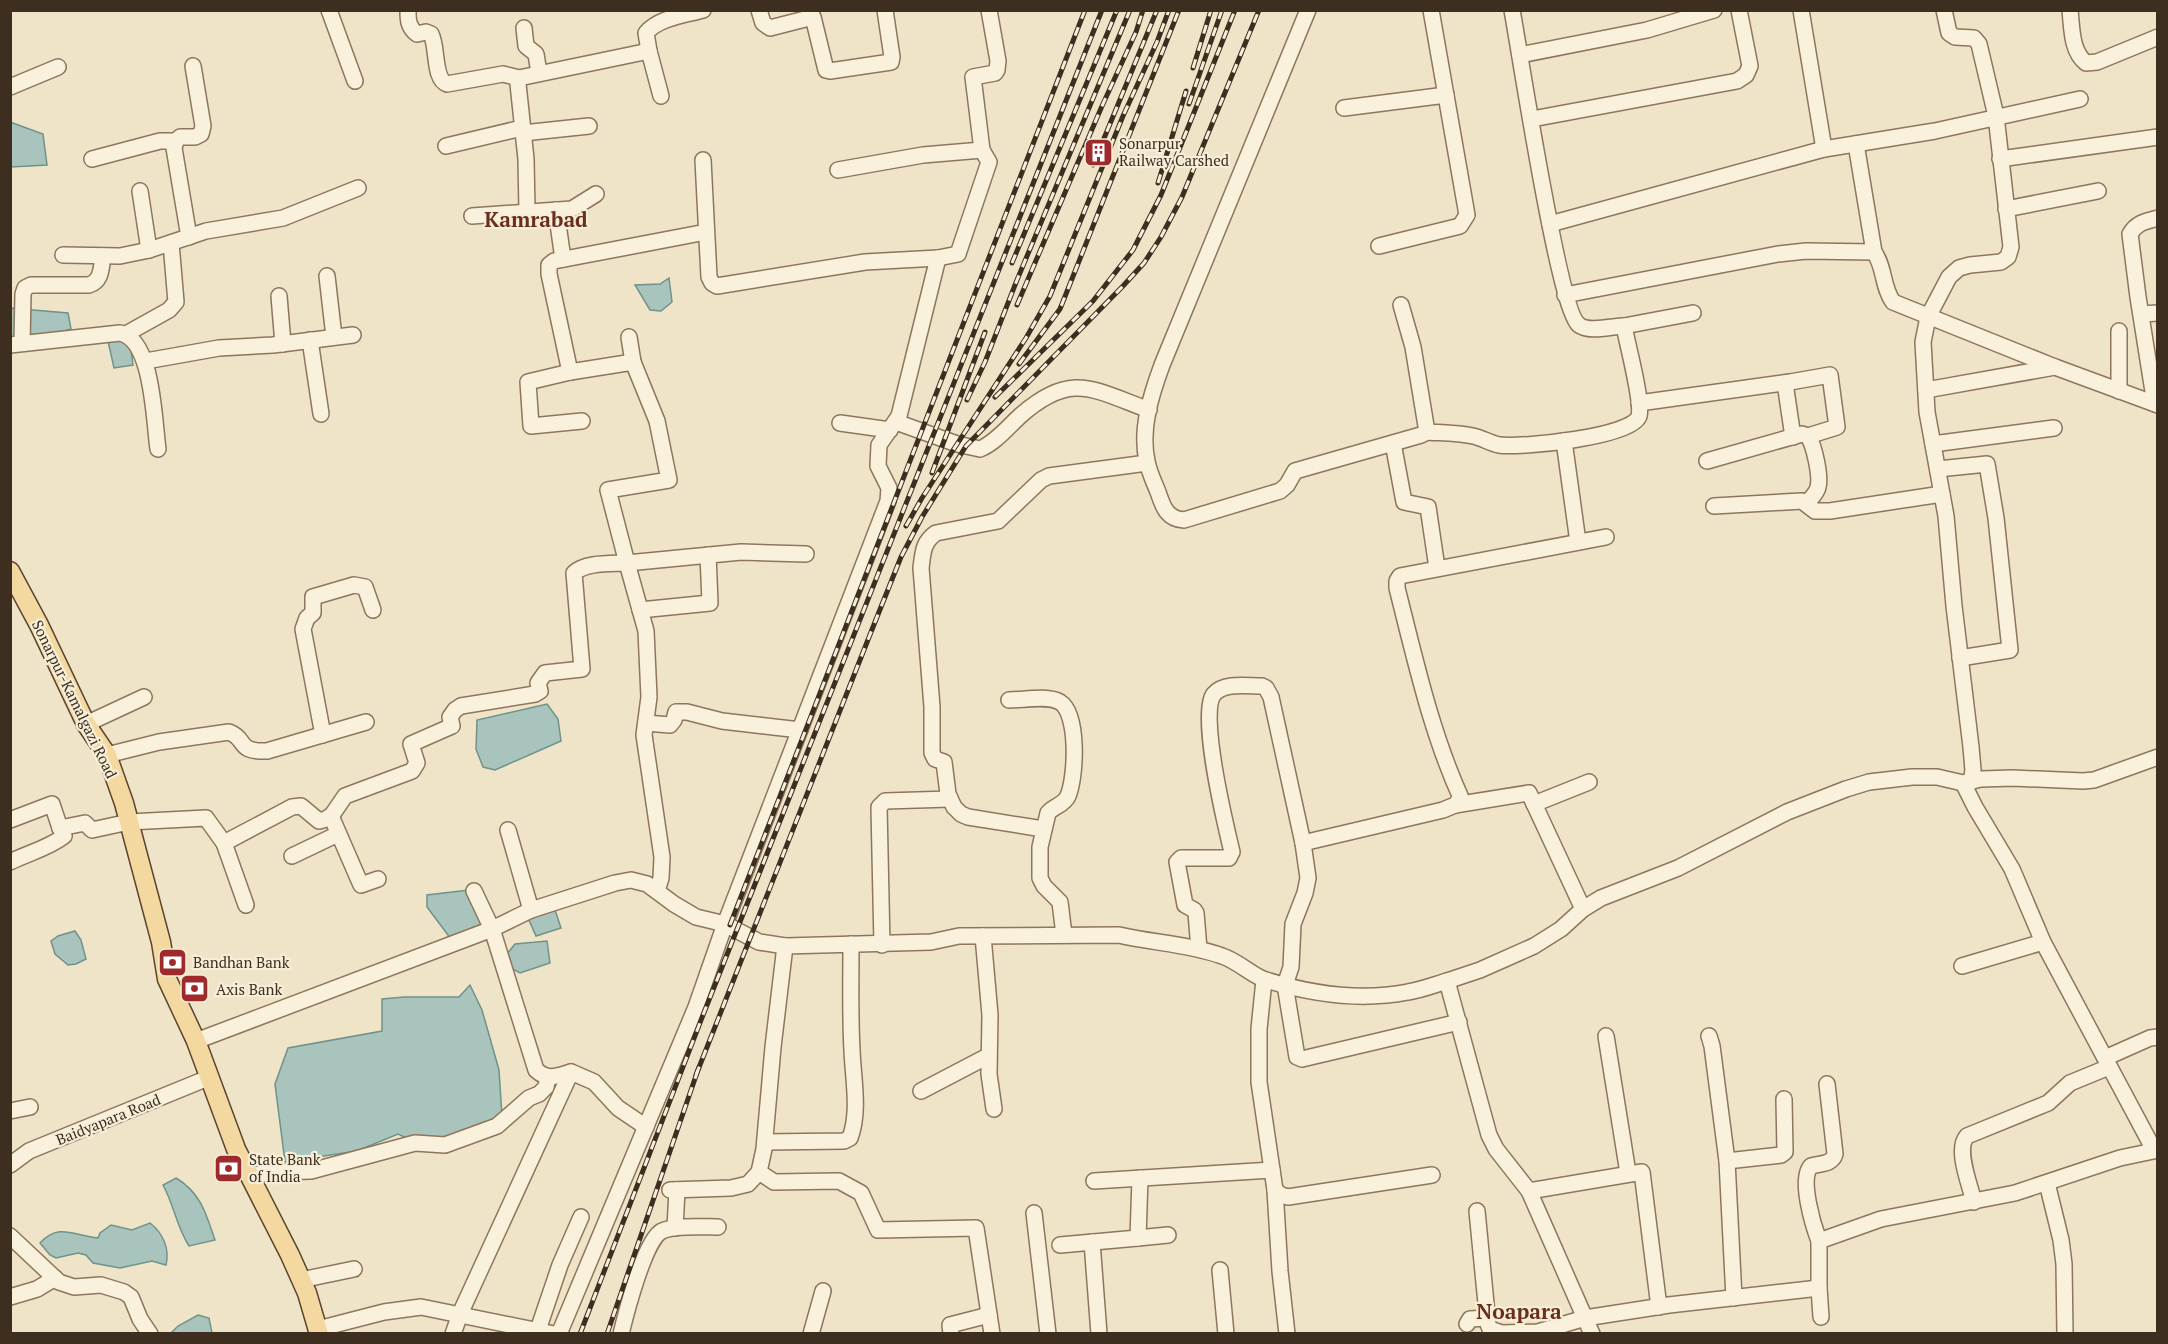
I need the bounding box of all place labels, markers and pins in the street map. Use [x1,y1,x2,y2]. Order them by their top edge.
place label: Sonarpur Railway Carshed [1119,133,1229,170]
building icon: Sonarpur Railway Carshed [1082,136,1114,168]
bank icon: Bandhan Bank [156,946,188,978]
place label: Bandhan Bank [193,952,290,972]
bank icon: Axis Bank [179,973,211,1005]
place label: Axis Bank [216,979,282,999]
place label: State Bank of India [249,1149,321,1186]
bank icon: State Bank of India [212,1152,244,1184]

